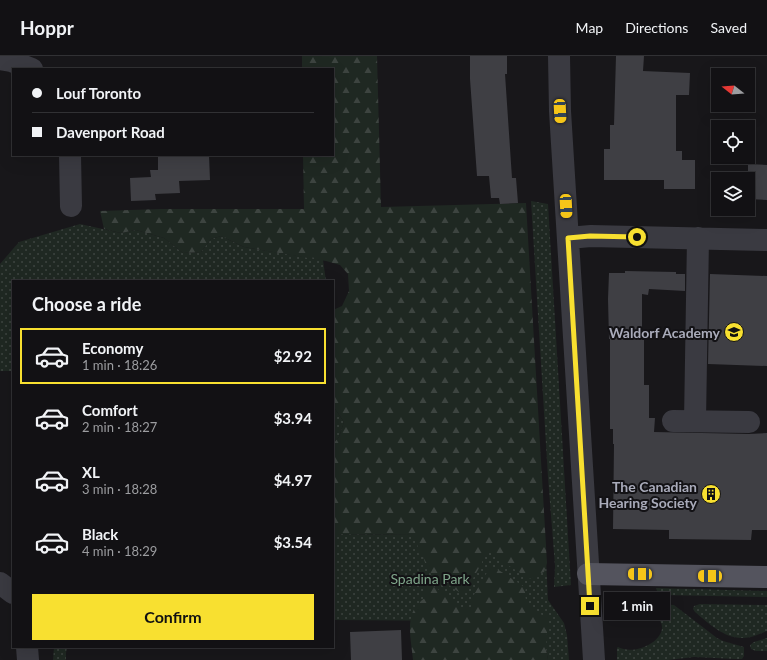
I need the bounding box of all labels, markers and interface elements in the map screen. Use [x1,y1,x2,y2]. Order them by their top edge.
text: Hoppr [20,16,74,39]
text: Map [576,19,603,36]
text: Directions [625,19,688,36]
text: Saved [710,19,747,36]
north arrow [711,68,755,112]
map controls [711,68,755,216]
text: Louf Toronto [56,84,141,102]
car [553,99,567,123]
button: locate [711,120,755,164]
text: Davenport Road [56,123,165,141]
button: layers [711,172,755,216]
car [559,194,573,218]
route start [628,228,646,246]
text: Choose a ride [32,293,141,315]
school or university icon: Waldorf Academy [723,321,745,343]
place label: Waldorf Academy [609,324,721,341]
icon: car [34,338,70,374]
text: Economy [82,339,143,357]
text: $2.92 [274,347,312,365]
text: 1 min · 18:26 [82,357,157,373]
icon: car [34,400,70,436]
text: Comfort [82,401,138,419]
text: $3.94 [274,409,312,427]
text: 2 min · 18:27 [82,419,157,435]
icon: car [34,462,70,498]
text: XL [82,463,100,481]
text: $4.97 [274,471,312,489]
place label: The Canadian Hearing Society [598,478,698,511]
text: 3 min · 18:28 [82,481,157,497]
building icon: The Canadian Hearing Society [700,483,722,505]
icon: car [34,524,70,560]
text: Black [82,525,118,543]
text: $3.54 [274,533,312,551]
text: 4 min · 18:29 [82,543,157,559]
car [628,568,652,580]
park label: Spadina Park [390,570,470,587]
car [698,570,722,582]
callout: 1 min [604,592,670,620]
button: Confirm [32,594,314,640]
route end [581,597,599,615]
text: 1 min [621,598,653,614]

